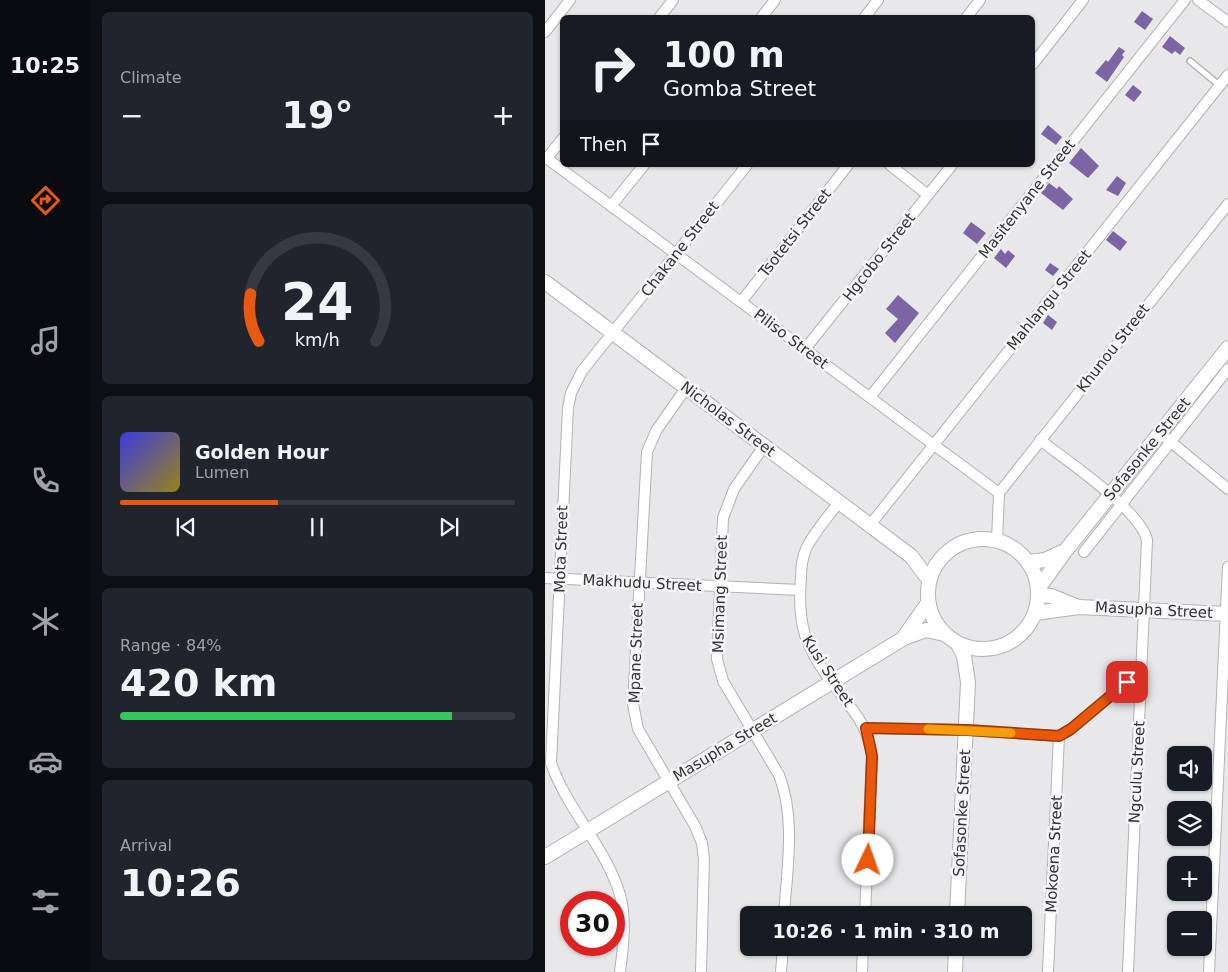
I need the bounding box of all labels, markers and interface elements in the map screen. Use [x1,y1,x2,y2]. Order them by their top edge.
icon: right [580,35,645,100]
text: 100 m [663,35,785,75]
text: 10:25 [10,53,80,78]
text: Climate [120,68,182,87]
text: Gomba Street [663,76,816,101]
text: 19° [282,93,353,137]
text: − [120,99,143,132]
text: + [492,99,515,132]
icon: arrive [637,130,665,158]
text: Then [580,133,627,155]
street label: Masitenyane Street [975,136,1079,262]
icon: directions [28,183,63,218]
street label: Tsotetsi Street [754,185,835,281]
street label: Chakane Street [637,198,723,300]
street label: Hgcobo Street [839,209,919,305]
street label: Mahlangu Street [1003,246,1095,354]
text: 24 [281,272,354,332]
street label: Khunou Street [1073,300,1153,396]
street label: Piliso Street [750,305,832,373]
icon: music [28,323,63,358]
text: km/h [295,329,340,350]
street label: Nicholas Street [677,378,779,461]
street label: Sofasonke Street [1100,394,1194,504]
text: Golden Hour [195,441,329,463]
icon: phone [28,463,63,498]
text: Lumen [195,463,249,482]
street label: Mota Street [550,505,572,593]
icon: previous [172,513,200,541]
icon: pause [303,513,331,541]
icon: next [435,513,463,541]
street label: Msimang Street [709,535,731,653]
street label: Makhudu Street [582,571,702,595]
street label: Masupha Street [1095,598,1214,622]
street label: Mpane Street [625,602,647,704]
icon: climate [28,604,63,639]
street label: Kusi Street [798,632,858,710]
text: Range · 84% [120,636,222,655]
text: 420 km [120,661,277,705]
pin [1106,661,1148,703]
icon: arrive [1113,668,1141,696]
street label: Masupha Street [670,709,780,785]
street label: Ngculu Street [1125,720,1149,824]
icon: car [28,744,63,779]
map controls [1167,746,1212,956]
button: sound [1167,746,1212,791]
street label: Sofasonke Street [950,749,974,877]
street label: Mokoena Street [1042,795,1066,913]
button: layers [1167,801,1212,846]
position arrow [841,833,893,885]
text: Arrival [120,836,172,855]
button: + [1167,856,1212,901]
text: 10:26 [120,861,241,905]
icon: filters [28,884,63,919]
speed limit sign: 30 [560,891,625,956]
button: − [1167,911,1212,956]
text: 10:26 · 1 min · 310 m [772,920,1000,942]

